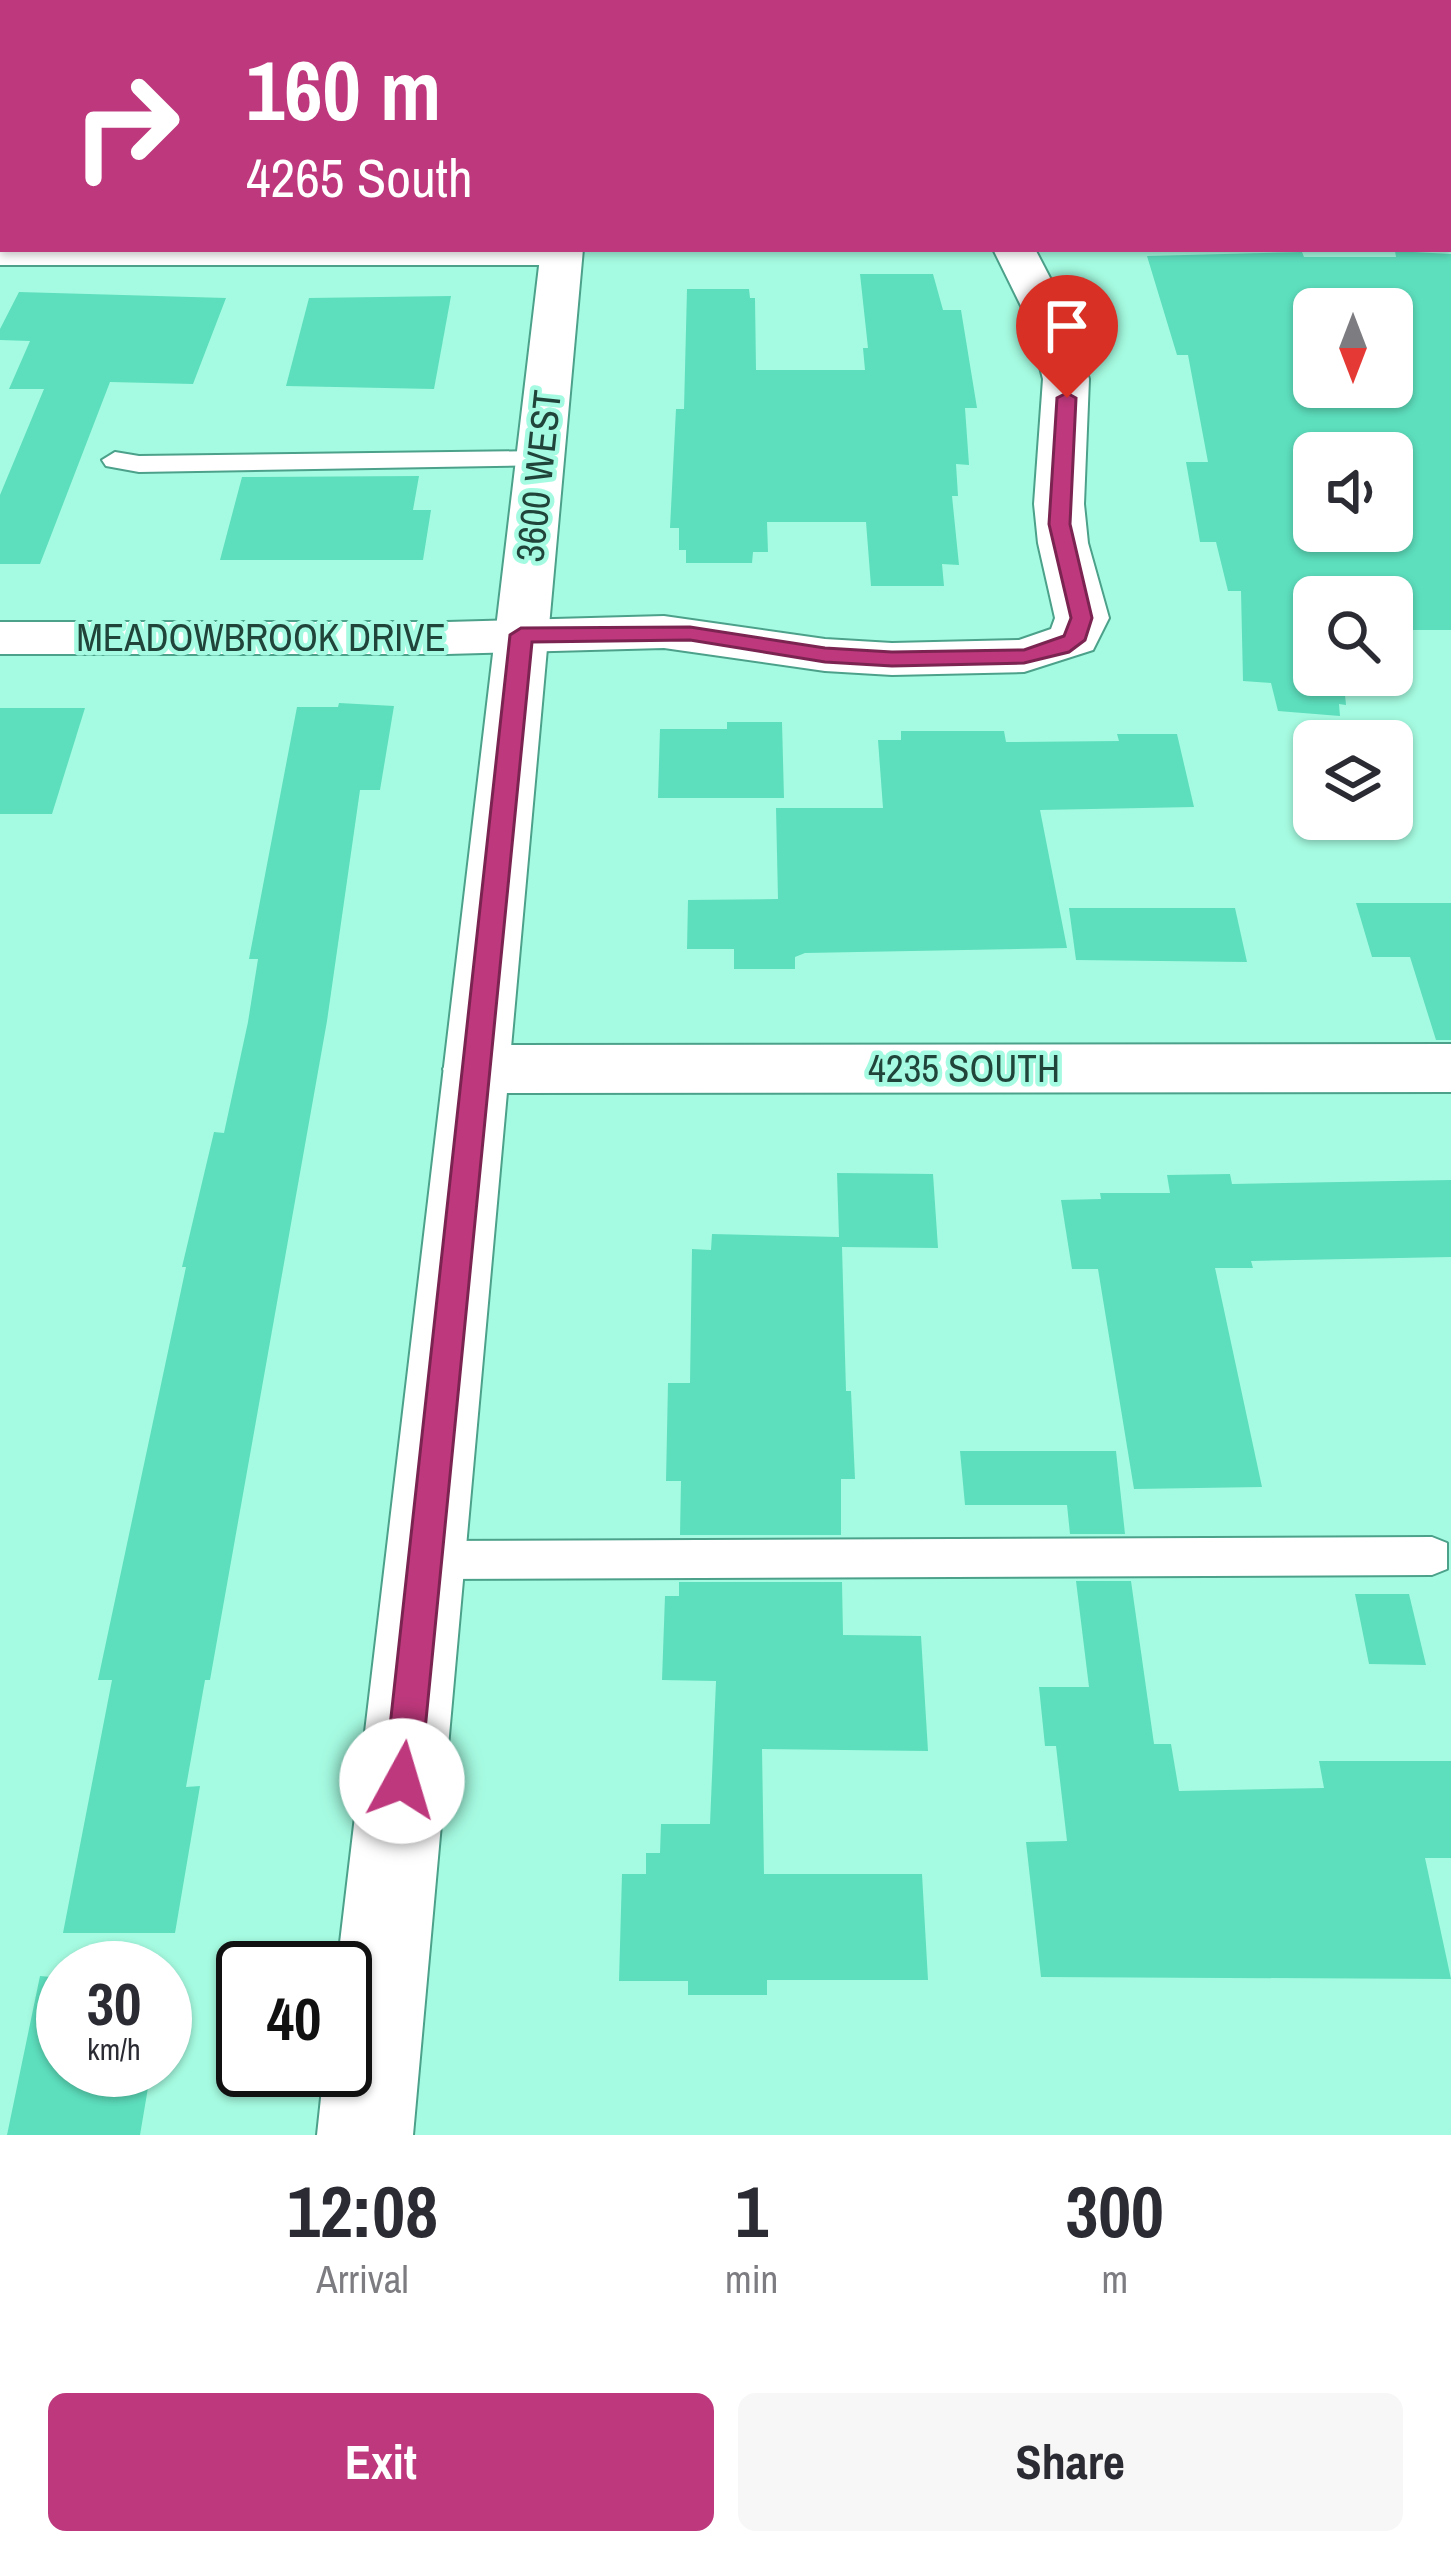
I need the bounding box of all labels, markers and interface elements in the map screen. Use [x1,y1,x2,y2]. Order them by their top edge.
text: 160 m [246,33,441,146]
icon: right [48,48,204,204]
text: 4265 South [246,141,473,214]
pin [1016,275,1118,398]
north arrow [1293,288,1413,408]
map controls [1293,288,1413,840]
icon: arrive [1034,293,1100,359]
street label: 3600 WEST [503,388,573,564]
button: sound [1293,432,1413,552]
button: search [1293,576,1413,696]
street label: MEADOWBROOK DRIVE [76,611,446,663]
button: layers [1293,720,1413,840]
street label: 4235 SOUTH [868,1042,1060,1094]
position arrow [339,1718,465,1844]
speed limit sign: 40 [216,1941,372,2097]
text: 30 [87,1963,141,2044]
text: km/h [87,2029,141,2069]
text: 12:08 [287,2162,438,2259]
text: 1 [735,2162,768,2259]
text: 300 [1065,2162,1164,2259]
text: Arrival [316,2253,409,2305]
text: min [725,2253,778,2305]
text: m [1101,2253,1128,2305]
button: Exit [48,2393,714,2531]
button: Share [738,2393,1403,2531]

